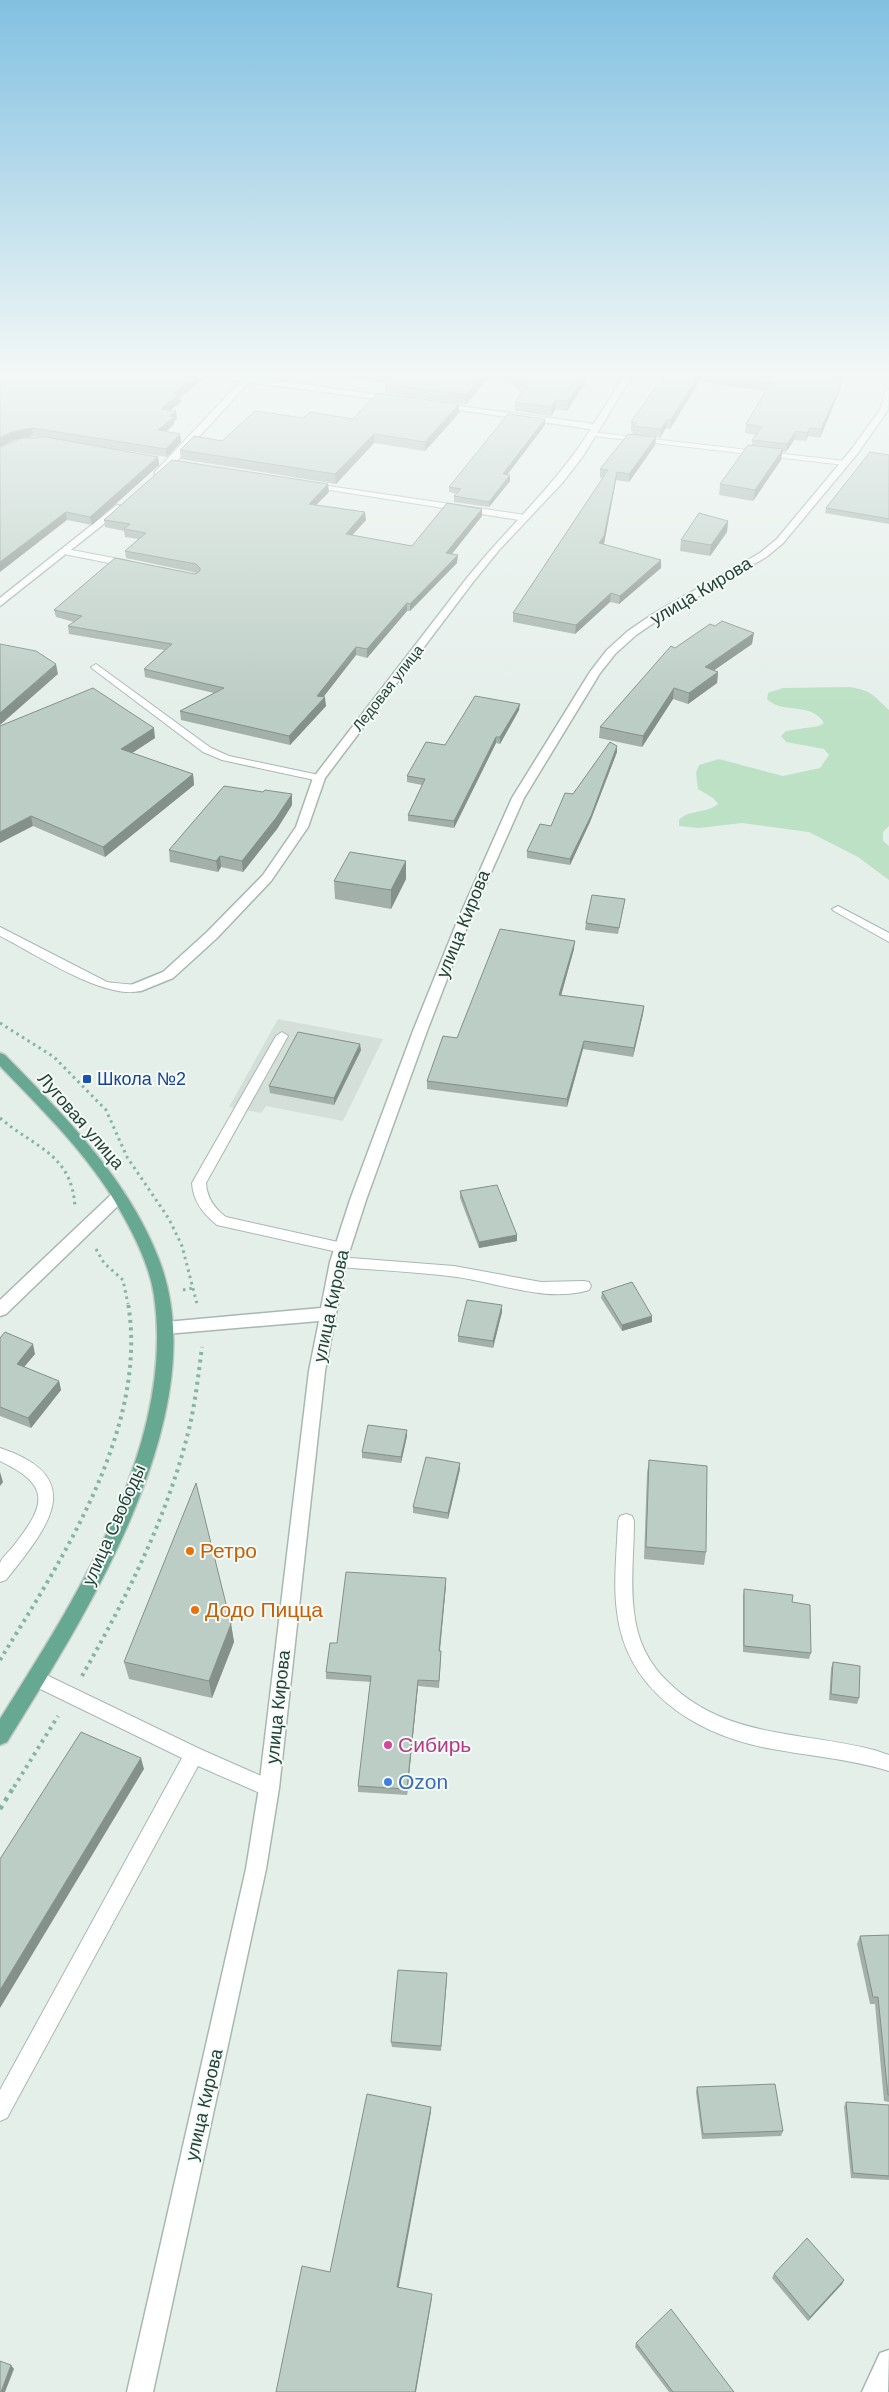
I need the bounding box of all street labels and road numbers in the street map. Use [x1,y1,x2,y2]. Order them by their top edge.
street label: улица Кирова [647,552,756,629]
street label: Ледовая улица [349,641,427,734]
street label: улица Кирова [432,866,494,981]
street label: Луговая улица [34,1069,129,1174]
street label: улица Кирова [309,1247,353,1364]
street label: улица Свободы [78,1461,150,1589]
street label: улица Кирова [262,1648,294,1765]
street label: улица Кирова [181,2046,227,2163]

